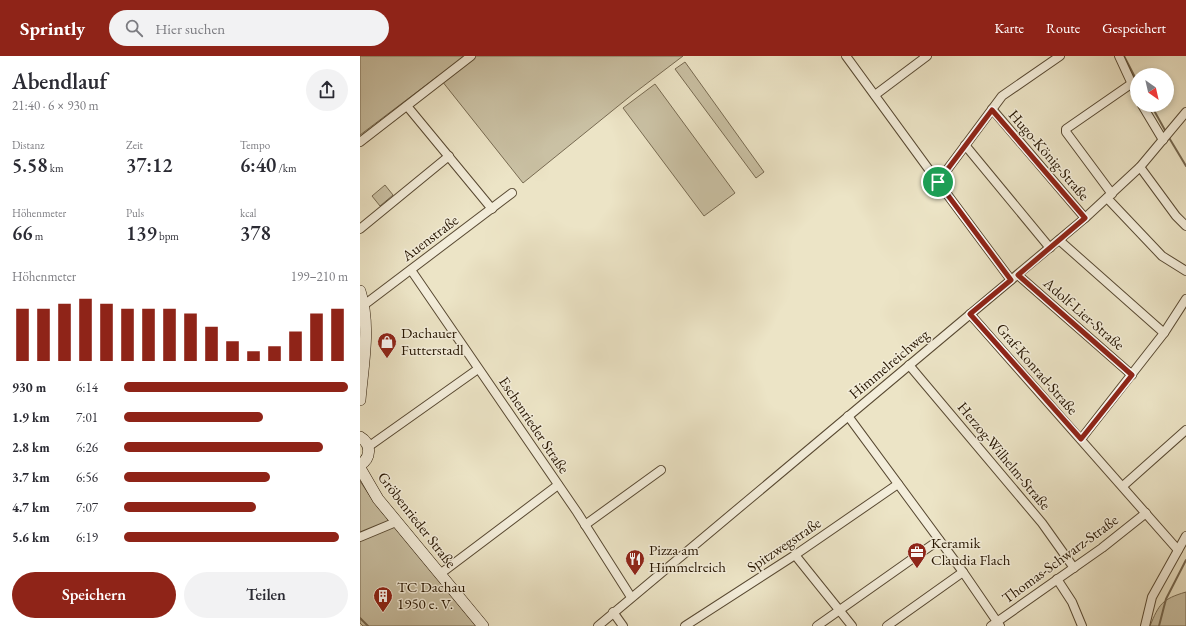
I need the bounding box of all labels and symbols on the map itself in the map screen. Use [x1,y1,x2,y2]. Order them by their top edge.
north arrow [1130,68,1174,112]
street label: Hugo-König-Straße [1005,105,1094,204]
pin [921,165,955,199]
street label: Auenstraße [397,210,462,266]
street label: Adolf-Lier-Straße [1039,273,1129,354]
street label: Graf-Konrad-Straße [992,319,1082,418]
place label: Dachauer Futterstadl [401,323,464,359]
street label: Himmelreichweg [845,324,933,403]
shop icon: Dachauer Futterstadl [376,331,398,359]
street label: Eschenrieder Straße [495,373,574,477]
street label: Herzog-Wilhelm-Straße [954,398,1055,514]
street label: Gröbenrieder Straße [374,468,461,572]
street label: Thomas-Schwarz-Straße [998,510,1122,607]
street label: Spitzwegstraße [743,513,824,576]
place label: Keramik Claudia Flach [931,533,1011,569]
place label: Pizza am Himmelreich [649,540,726,576]
office icon: Keramik Claudia Flach [906,541,928,569]
restaurant icon: Pizza am Himmelreich [624,548,646,576]
place label: TC Dachau 1950 e. V. [397,577,466,613]
building icon: TC Dachau 1950 e. V. [372,585,394,613]

